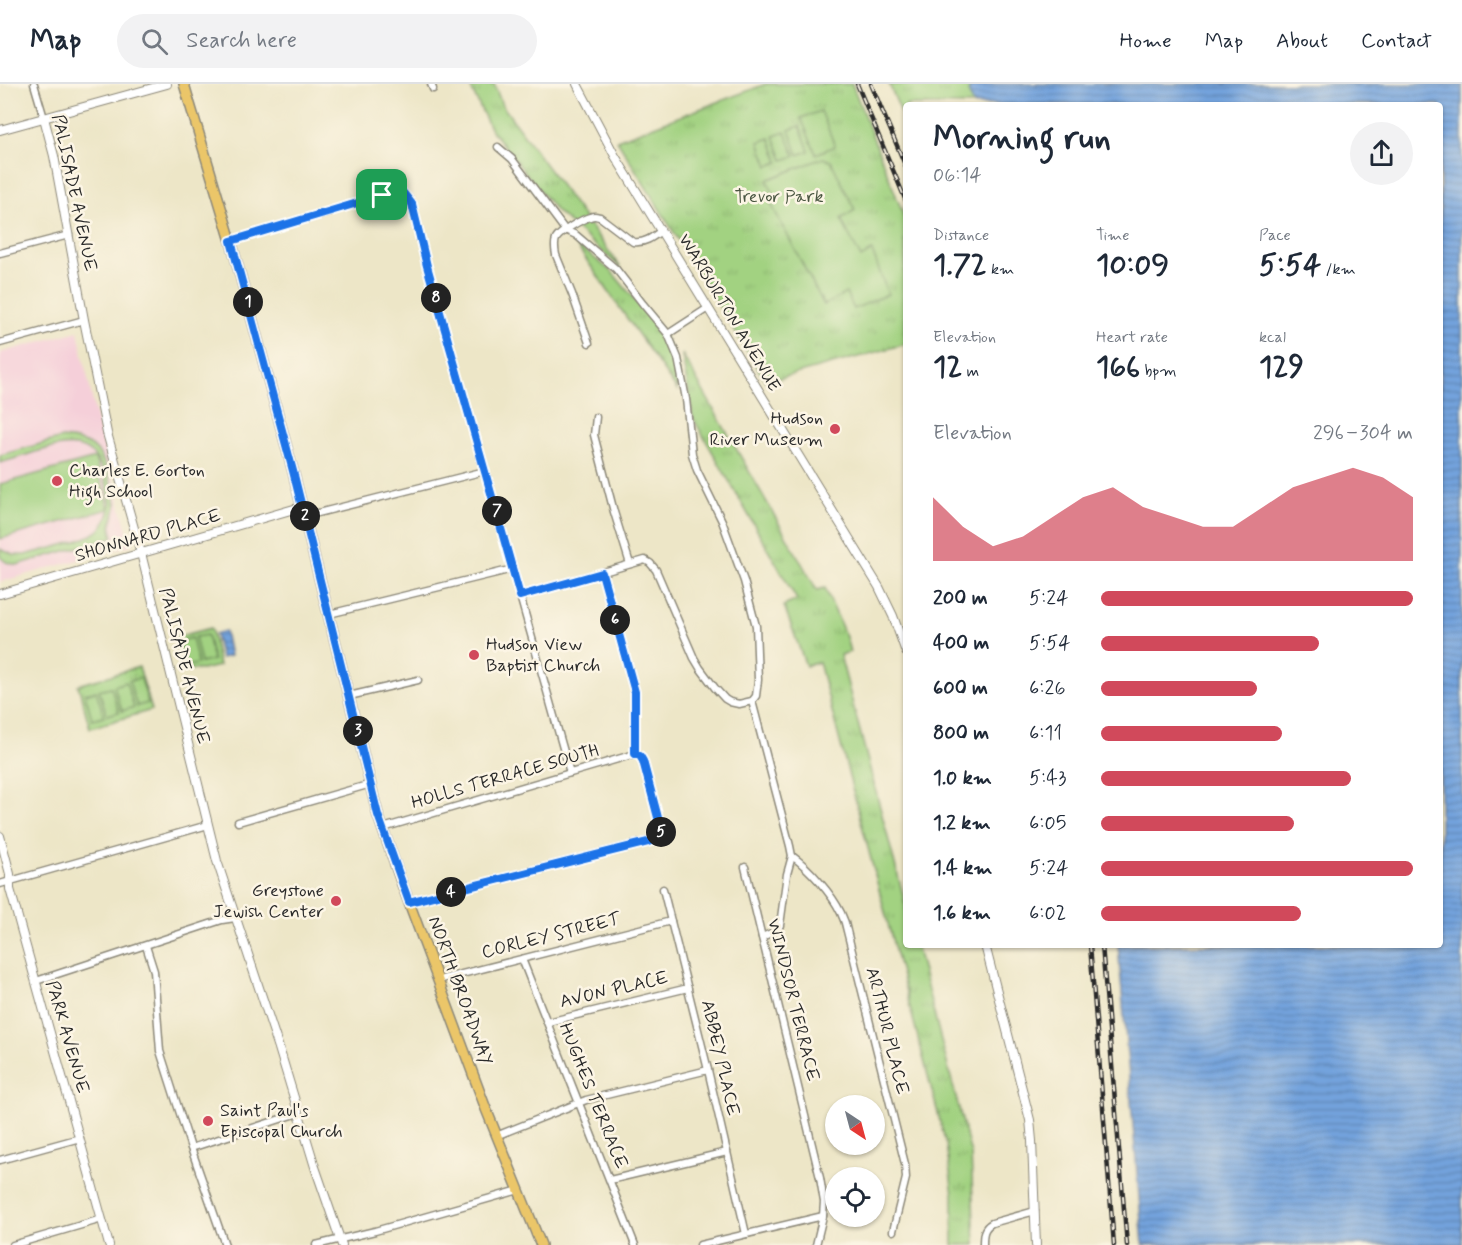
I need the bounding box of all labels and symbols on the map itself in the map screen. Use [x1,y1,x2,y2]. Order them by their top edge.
street label: PALISADE AVENUE [46,112,102,274]
pin [356,169,407,220]
park label: Trevor Park [734,185,824,209]
street label: WARBURTON AVENUE [672,230,786,396]
pin: 8 [421,283,451,313]
pin: 1 [233,287,263,317]
place label: Hudson River Museum [709,407,823,452]
marker: Hudson River Museum [828,422,842,436]
place label: Charles E. Gorton High School [69,459,205,506]
marker: Charles E. Gorton High School [50,474,64,488]
pin: 7 [482,496,512,526]
pin: 2 [290,501,320,531]
street label: SHONNARD PLACE [72,504,224,568]
street label: PALISADE AVENUE [153,585,215,747]
pin: 6 [600,605,630,635]
place label: Hudson View Baptist Church [486,633,600,678]
marker: Hudson View Baptist Church [467,648,481,662]
pin: 3 [343,716,373,746]
street label: HOLLS TERRACE SOUTH [409,739,601,815]
pin: 5 [646,817,676,847]
pin: 4 [436,877,466,907]
place label: Greystone Jewish Center [213,879,324,924]
marker: Greystone Jewish Center [329,894,343,908]
street label: CORLEY STREET [479,907,624,965]
street label: NORTH BROADWAY [422,913,498,1069]
street label: WINDSOR TERRACE [761,916,825,1084]
street label: ARTHUR PLACE [860,965,914,1097]
street label: AVON PLACE [558,966,671,1014]
street label: PARK AVENUE [39,978,95,1096]
street label: ABBEY PLACE [695,998,745,1118]
street label: HUGHES TERRACE [553,1019,633,1173]
north arrow [825,1095,885,1155]
place label: Saint Paul's Episcopal Church [220,1099,343,1144]
marker: Saint Paul's Episcopal Church [201,1114,215,1128]

